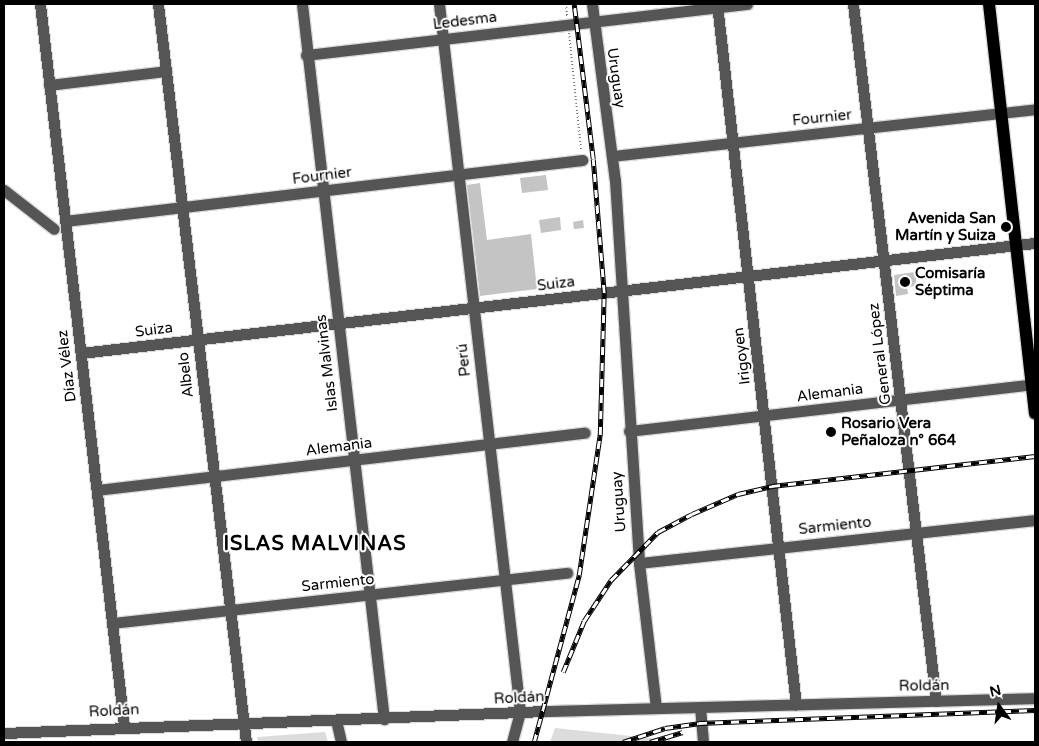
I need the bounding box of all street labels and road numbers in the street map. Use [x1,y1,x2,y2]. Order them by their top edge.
street label: Ledesma [432,8,498,34]
street label: Uruguay [603,47,629,109]
street label: Fournier [791,106,853,130]
street label: Fournier [291,163,353,189]
street label: Suiza [536,273,576,295]
street label: General López [865,302,895,406]
street label: Islas Malvinas [312,313,342,413]
street label: Suiza [134,319,174,341]
street label: Irigoyen [730,326,754,386]
street label: Díaz Vélez [54,329,80,403]
street label: Perú [453,343,475,377]
street label: Albelo [174,351,198,399]
street label: Alemania [796,380,864,406]
street label: Alemania [305,434,373,460]
street label: Uruguay [608,471,630,533]
street label: Sarmiento [798,513,872,539]
street label: Sarmiento [301,570,375,596]
street label: Roldán [899,677,949,695]
street label: Roldán [493,688,545,708]
street label: Roldán [88,701,140,721]

